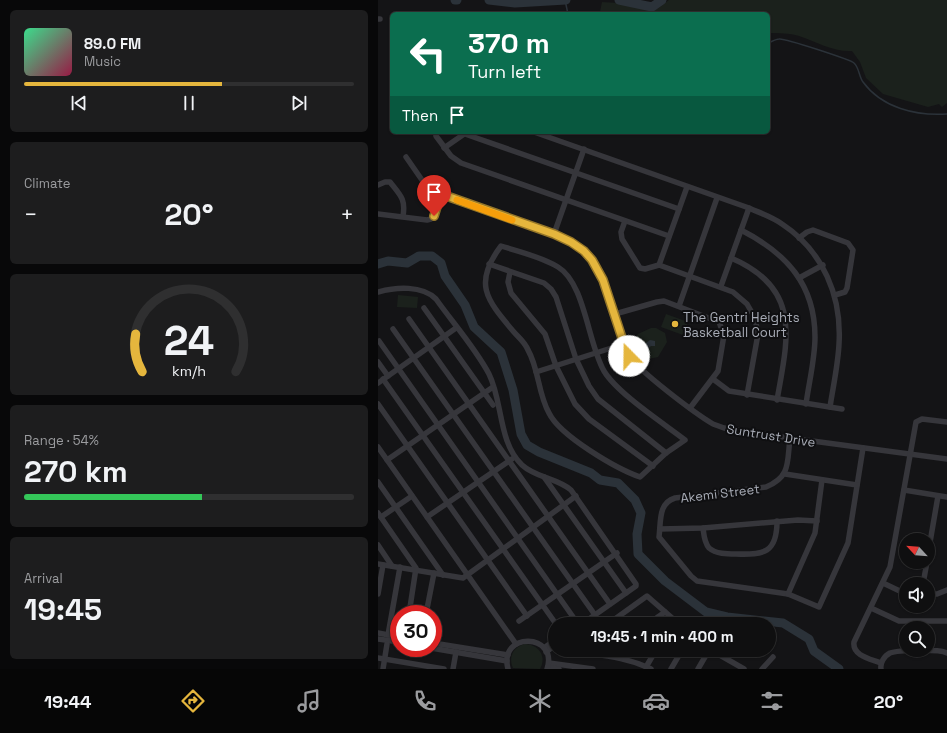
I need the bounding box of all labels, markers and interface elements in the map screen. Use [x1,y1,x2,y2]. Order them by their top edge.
text: 370 m [468,25,550,61]
icon: left [402,28,454,80]
text: 89.0 FM [84,34,141,53]
text: Music [84,53,121,70]
text: Turn left [468,60,541,83]
icon: previous [68,92,90,114]
icon: pause [178,92,200,114]
icon: next [288,92,310,114]
icon: arrive [446,104,468,126]
text: Then [402,106,438,125]
text: Climate [24,175,70,192]
pin [417,175,451,216]
icon: arrive [423,181,445,203]
text: 20° [164,195,214,234]
text: − [24,200,38,228]
text: + [340,200,354,228]
place label: The Gentri Heights Basketball Court [683,309,800,341]
text: 24 [164,314,214,367]
marker: The Gentri Heights Basketball Court [670,319,680,329]
position arrow [608,335,650,377]
text: km/h [172,362,206,380]
street label: Suntrust Drive [725,420,817,451]
text: Range · 54% [24,432,99,449]
text: 270 km [24,452,128,491]
street label: Akemi Street [679,480,761,507]
north arrow [899,533,935,569]
map controls [899,533,935,657]
text: Arrival [24,570,63,587]
button: sound [899,577,935,613]
text: 19:45 [24,590,102,629]
speed limit sign: 30 [390,605,442,657]
button: search [899,621,935,657]
text: 19:45 · 1 min · 400 m [590,627,734,646]
icon: directions [179,687,207,715]
icon: music [295,687,323,715]
icon: phone [411,687,439,715]
icon: climate [526,687,554,715]
icon: car [642,687,670,715]
icon: filters [758,687,786,715]
text: 19:44 [44,690,91,713]
text: 20° [874,690,903,713]

